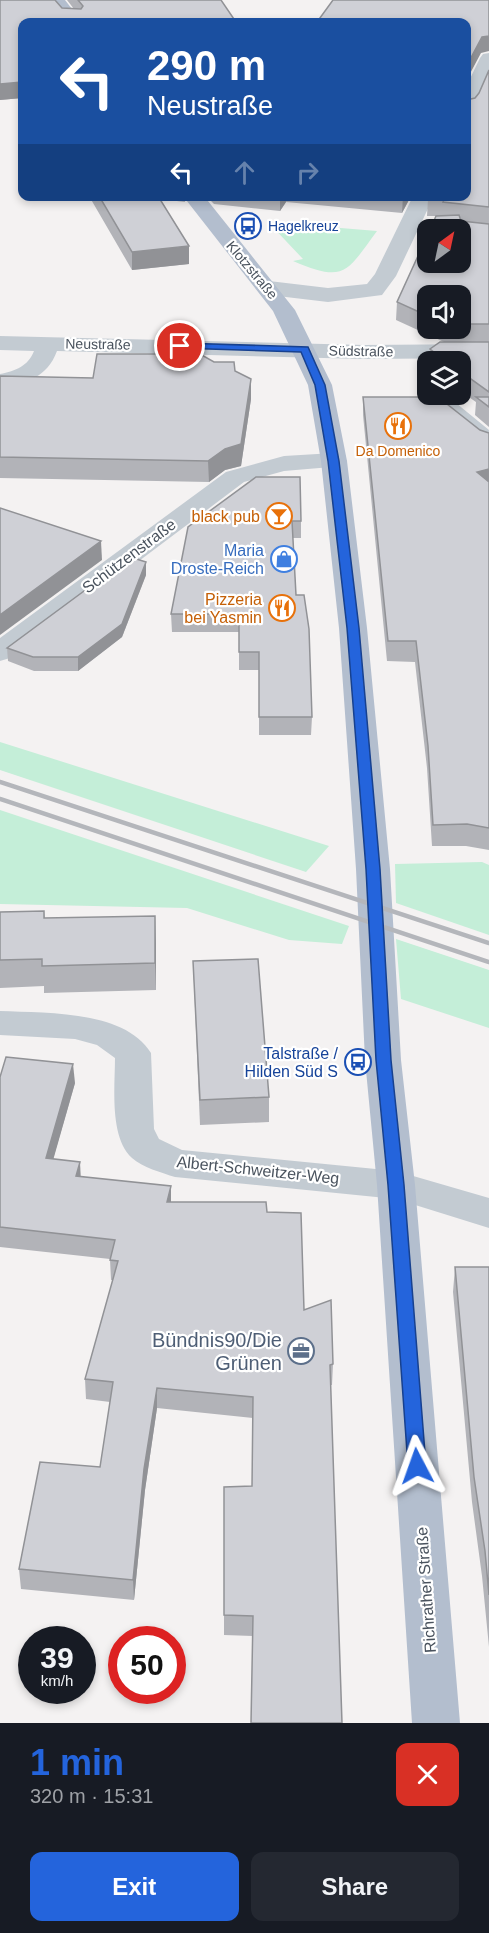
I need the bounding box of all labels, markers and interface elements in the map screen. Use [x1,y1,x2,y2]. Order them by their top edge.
icon: left [48,42,126,120]
text: 290 m [147,42,266,89]
text: Neustraße [147,91,273,121]
icon: left [165,156,198,189]
icon: ahead [228,156,261,189]
icon: right [291,156,324,189]
bus stop icon: Hagelkreuz [233,211,263,241]
place label: Hagelkreuz [268,218,339,234]
north arrow [417,219,471,273]
map controls [417,219,471,405]
street label: Klotzstraße [223,238,281,302]
button: sound [417,285,471,339]
pin [154,320,205,371]
icon: arrive [163,329,196,362]
street label: Neustraße [65,335,131,353]
street label: Südstraße [329,342,394,360]
button: layers [417,351,471,405]
restaurant icon: Da Domenico [383,411,413,441]
place label: Da Domenico [356,443,441,459]
bar icon: black pub [264,501,294,531]
place label: black pub [192,508,260,525]
street label: Schützenstraße [79,515,179,597]
place label: Maria Droste-Reich [171,542,264,577]
shop icon: Maria Droste-Reich [269,544,299,574]
place label: Pizzeria bei Yasmin [184,591,262,626]
restaurant icon: Pizzeria bei Yasmin [267,593,297,623]
place label: Talstraße / Hilden Süd S [245,1045,339,1080]
bus stop icon: Talstraße / Hilden Süd S [343,1047,373,1077]
street label: Albert-Schweitzer-Weg [176,1153,340,1187]
place label: Bündnis90/Die Grünen [152,1329,282,1374]
office icon: Bündnis90/Die Grünen [286,1336,316,1366]
position arrow [385,1434,449,1498]
street label: Richrather Straße [413,1526,439,1654]
speed limit sign: 50 [108,1626,186,1704]
text: 39 [40,1641,74,1674]
text: km/h [41,1672,73,1689]
text: 1 min [30,1742,124,1783]
button: close [396,1743,459,1806]
text: 320 m · 15:31 [30,1785,153,1807]
button: Exit [30,1852,239,1921]
button: Share [251,1852,459,1921]

